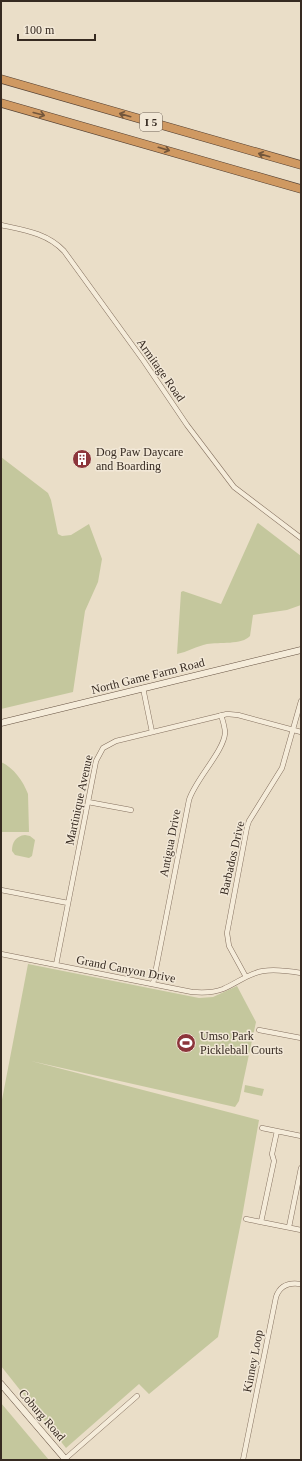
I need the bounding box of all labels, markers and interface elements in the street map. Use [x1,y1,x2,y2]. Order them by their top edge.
scale bar [18,16,95,42]
text: 100 m [24,23,55,37]
one-way arrow [32,111,45,118]
one-way arrow [119,111,132,118]
road number: I 5 [140,113,162,131]
one-way arrow [157,146,170,153]
one-way arrow [257,151,270,158]
street label: Armitage Road [134,336,188,404]
place label: Dog Paw Daycare and Boarding [96,445,183,473]
building icon: Dog Paw Daycare and Boarding [71,448,93,470]
street label: North Game Farm Road [90,655,206,697]
street label: Martinique Avenue [63,754,95,846]
street label: Antigua Drive [157,808,183,878]
street label: Barbados Drive [217,820,247,896]
street label: Grand Canyon Drive [75,953,177,985]
place label: Umso Park Pickleball Courts [200,1029,283,1057]
sports icon: Umso Park Pickleball Courts [175,1032,197,1054]
street label: Kinney Loop [240,1328,266,1394]
street label: Coburg Road [16,1386,68,1444]

